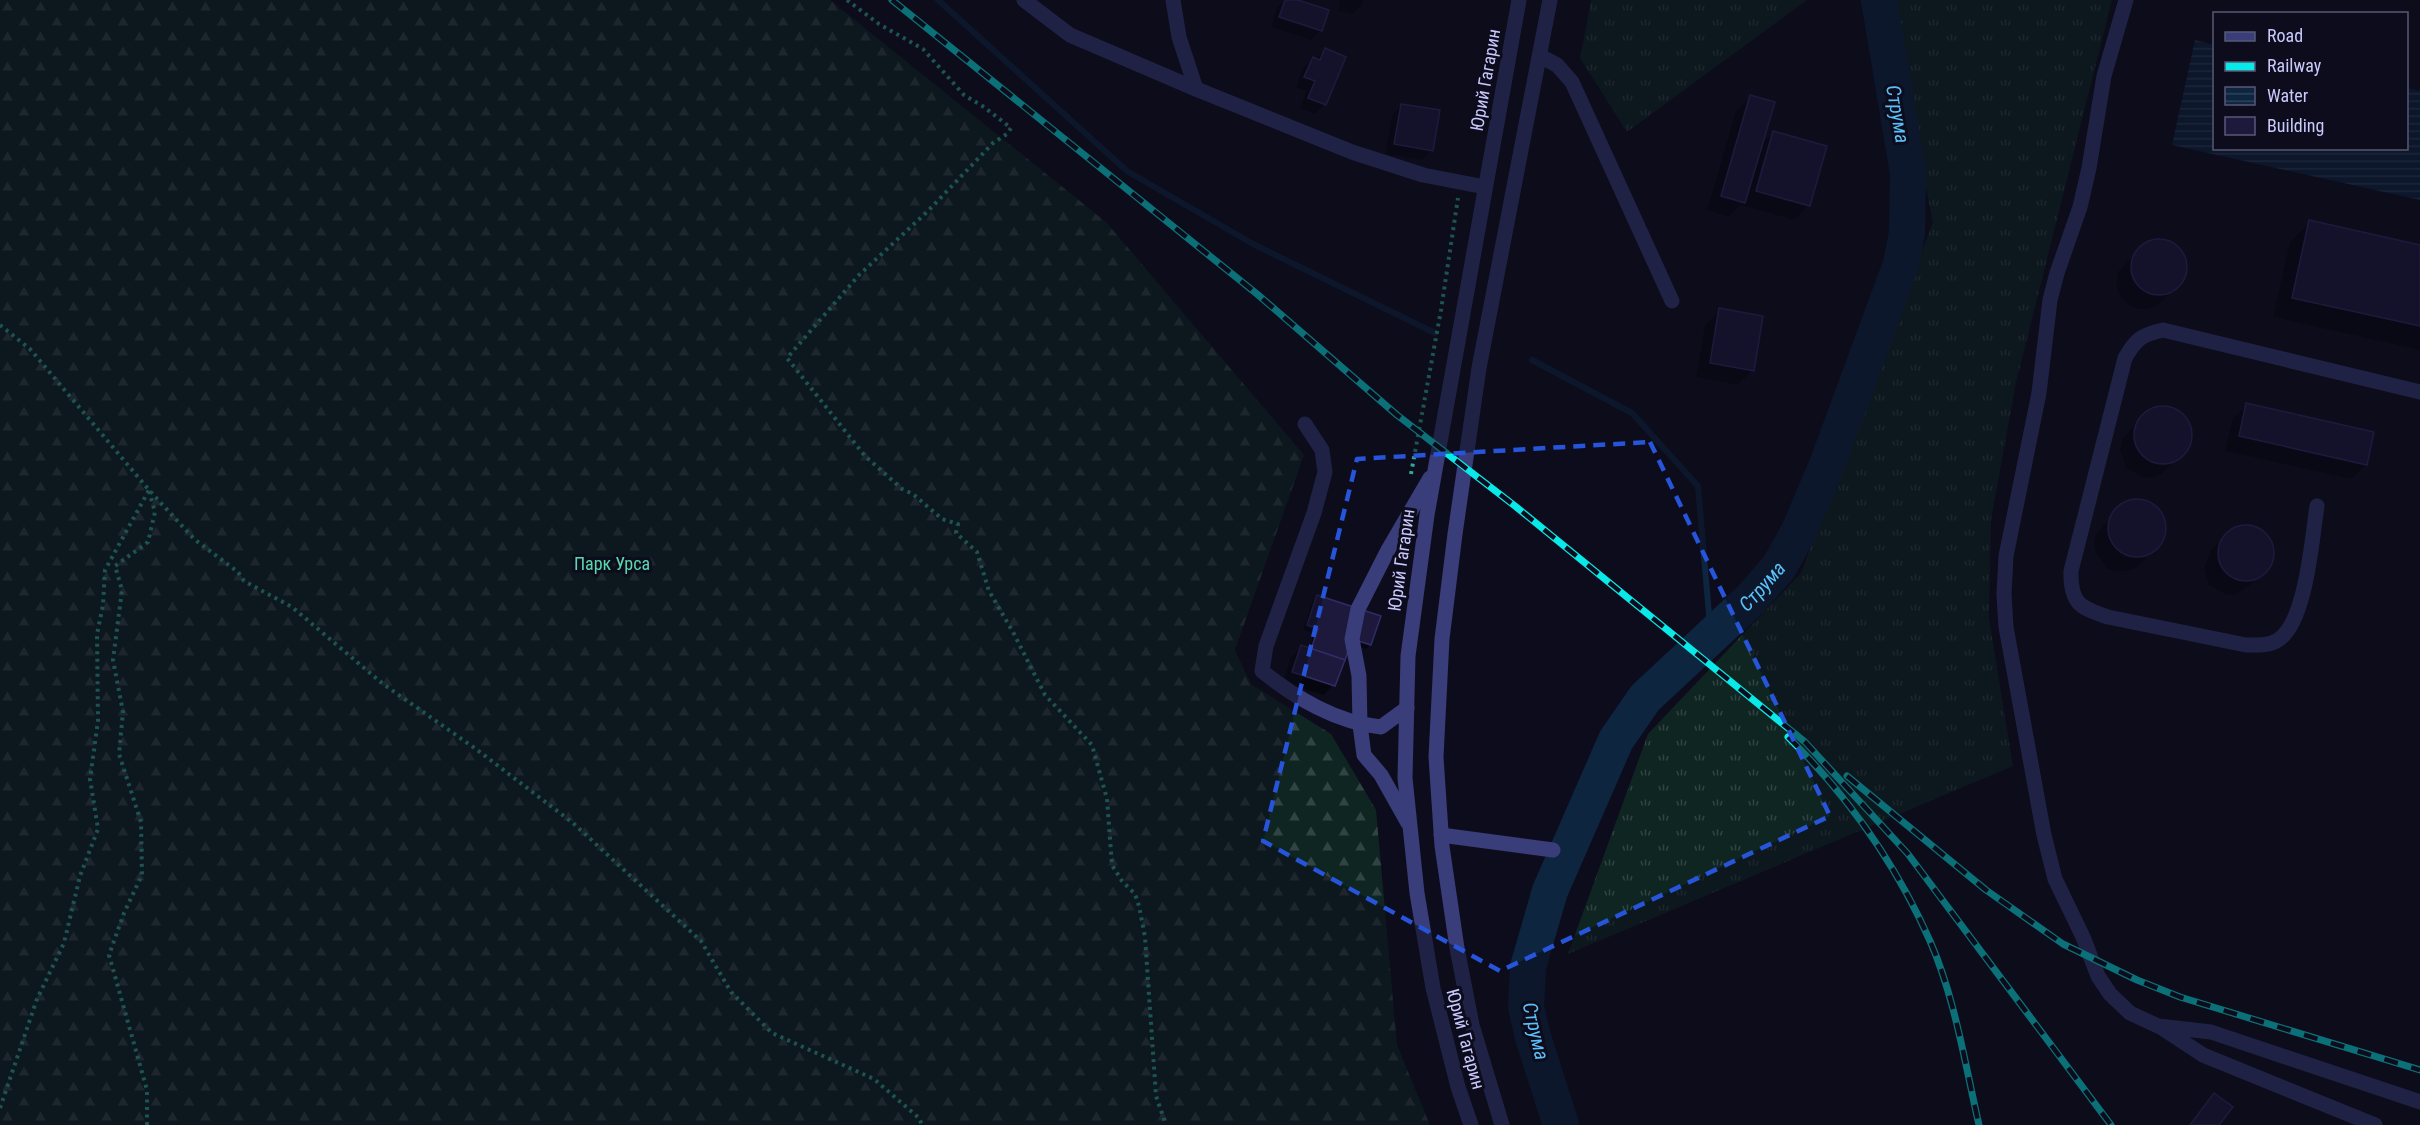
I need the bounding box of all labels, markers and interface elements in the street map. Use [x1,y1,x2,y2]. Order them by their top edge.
legend [2213,12,2408,150]
text: Road [2267,25,2303,46]
street label: Юрий Гагарин [1466,27,1504,133]
text: Railway [2267,55,2322,76]
water label: Струма [1881,83,1915,145]
text: Water [2267,85,2309,106]
text: Building [2267,115,2324,136]
street label: Юрий Гагарин [1383,507,1419,613]
park label: Парк Урса [574,553,650,574]
water label: Струма [1734,556,1790,616]
street label: Юрий Гагарин [1443,986,1489,1092]
water label: Струма [1518,1000,1554,1062]

